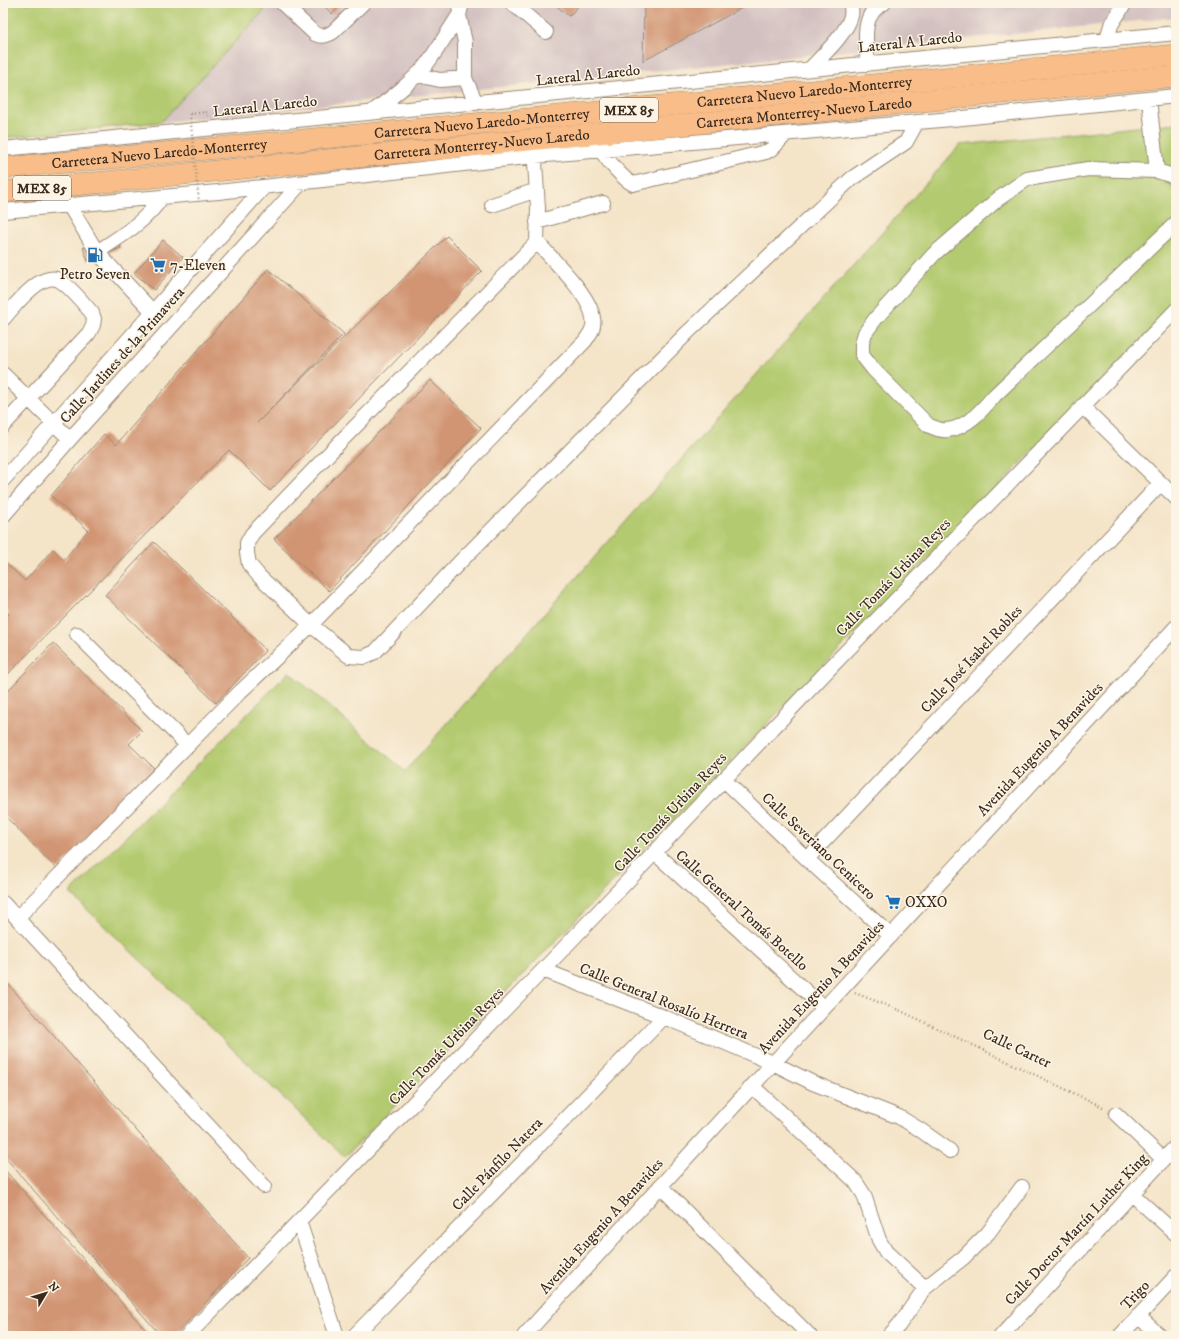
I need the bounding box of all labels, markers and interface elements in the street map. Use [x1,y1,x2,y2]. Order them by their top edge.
street label: Lateral A Laredo [857,28,963,57]
street label: Lateral A Laredo [535,61,641,90]
street label: Carretera Nuevo Laredo-Monterrey [696,72,914,112]
street label: Lateral A Laredo [212,92,318,121]
street label: Carretera Monterrey-Nuevo Laredo [695,93,913,133]
road number: MEX 85 [600,98,658,122]
street label: Carretera Nuevo Laredo-Monterrey [373,104,592,143]
street label: Carretera Monterrey-Nuevo Laredo [373,125,590,165]
street label: Carretera Nuevo Laredo-Monterrey [51,134,269,173]
road number: MEX 85 [13,176,71,200]
fuel station icon: Petro Seven [86,246,104,264]
supermarket icon: 7-Eleven [149,256,167,274]
place label: 7-Eleven [170,256,226,275]
place label: Petro Seven [60,265,130,284]
street label: Calle Jardines de la Primavera [56,283,189,428]
street label: Calle Tomás Urbina Reyes [832,514,955,640]
street label: Calle José Isabel Robles [917,601,1026,717]
street label: Avenida Eugenio A Benavides [973,678,1107,820]
street label: Calle Tomás Urbina Reyes [610,748,731,876]
street label: Calle Severiano Cenicero [758,789,880,904]
street label: Calle General Tomás Botello [671,846,812,975]
supermarket icon: OXXO [884,893,902,911]
place label: OXXO [905,893,947,912]
street label: Avenida Eugenio A Benavides [754,916,888,1058]
street label: Calle General Rosalío Herrera [577,959,752,1044]
street label: Calle Tomás Urbina Reyes [385,983,508,1109]
street label: Calle Carter [980,1024,1054,1073]
street label: Calle Pánfilo Natera [448,1113,547,1215]
street label: Calle Doctor Martín Luther King [1001,1149,1152,1309]
street label: Avenida Eugenio A Benavides [535,1154,667,1298]
north arrow [26,1273,66,1313]
street label: Trigo [1117,1276,1154,1314]
text: N [45,1280,61,1295]

